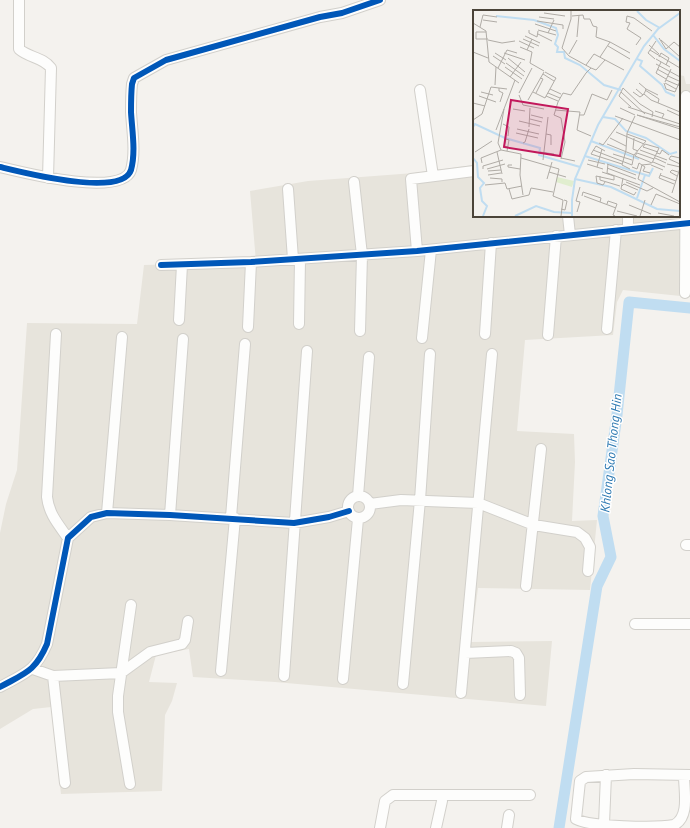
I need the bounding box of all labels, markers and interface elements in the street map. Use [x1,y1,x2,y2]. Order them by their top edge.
inset map [473,10,680,217]
water label: Khlong Sao Thong Hin [596,393,626,513]

